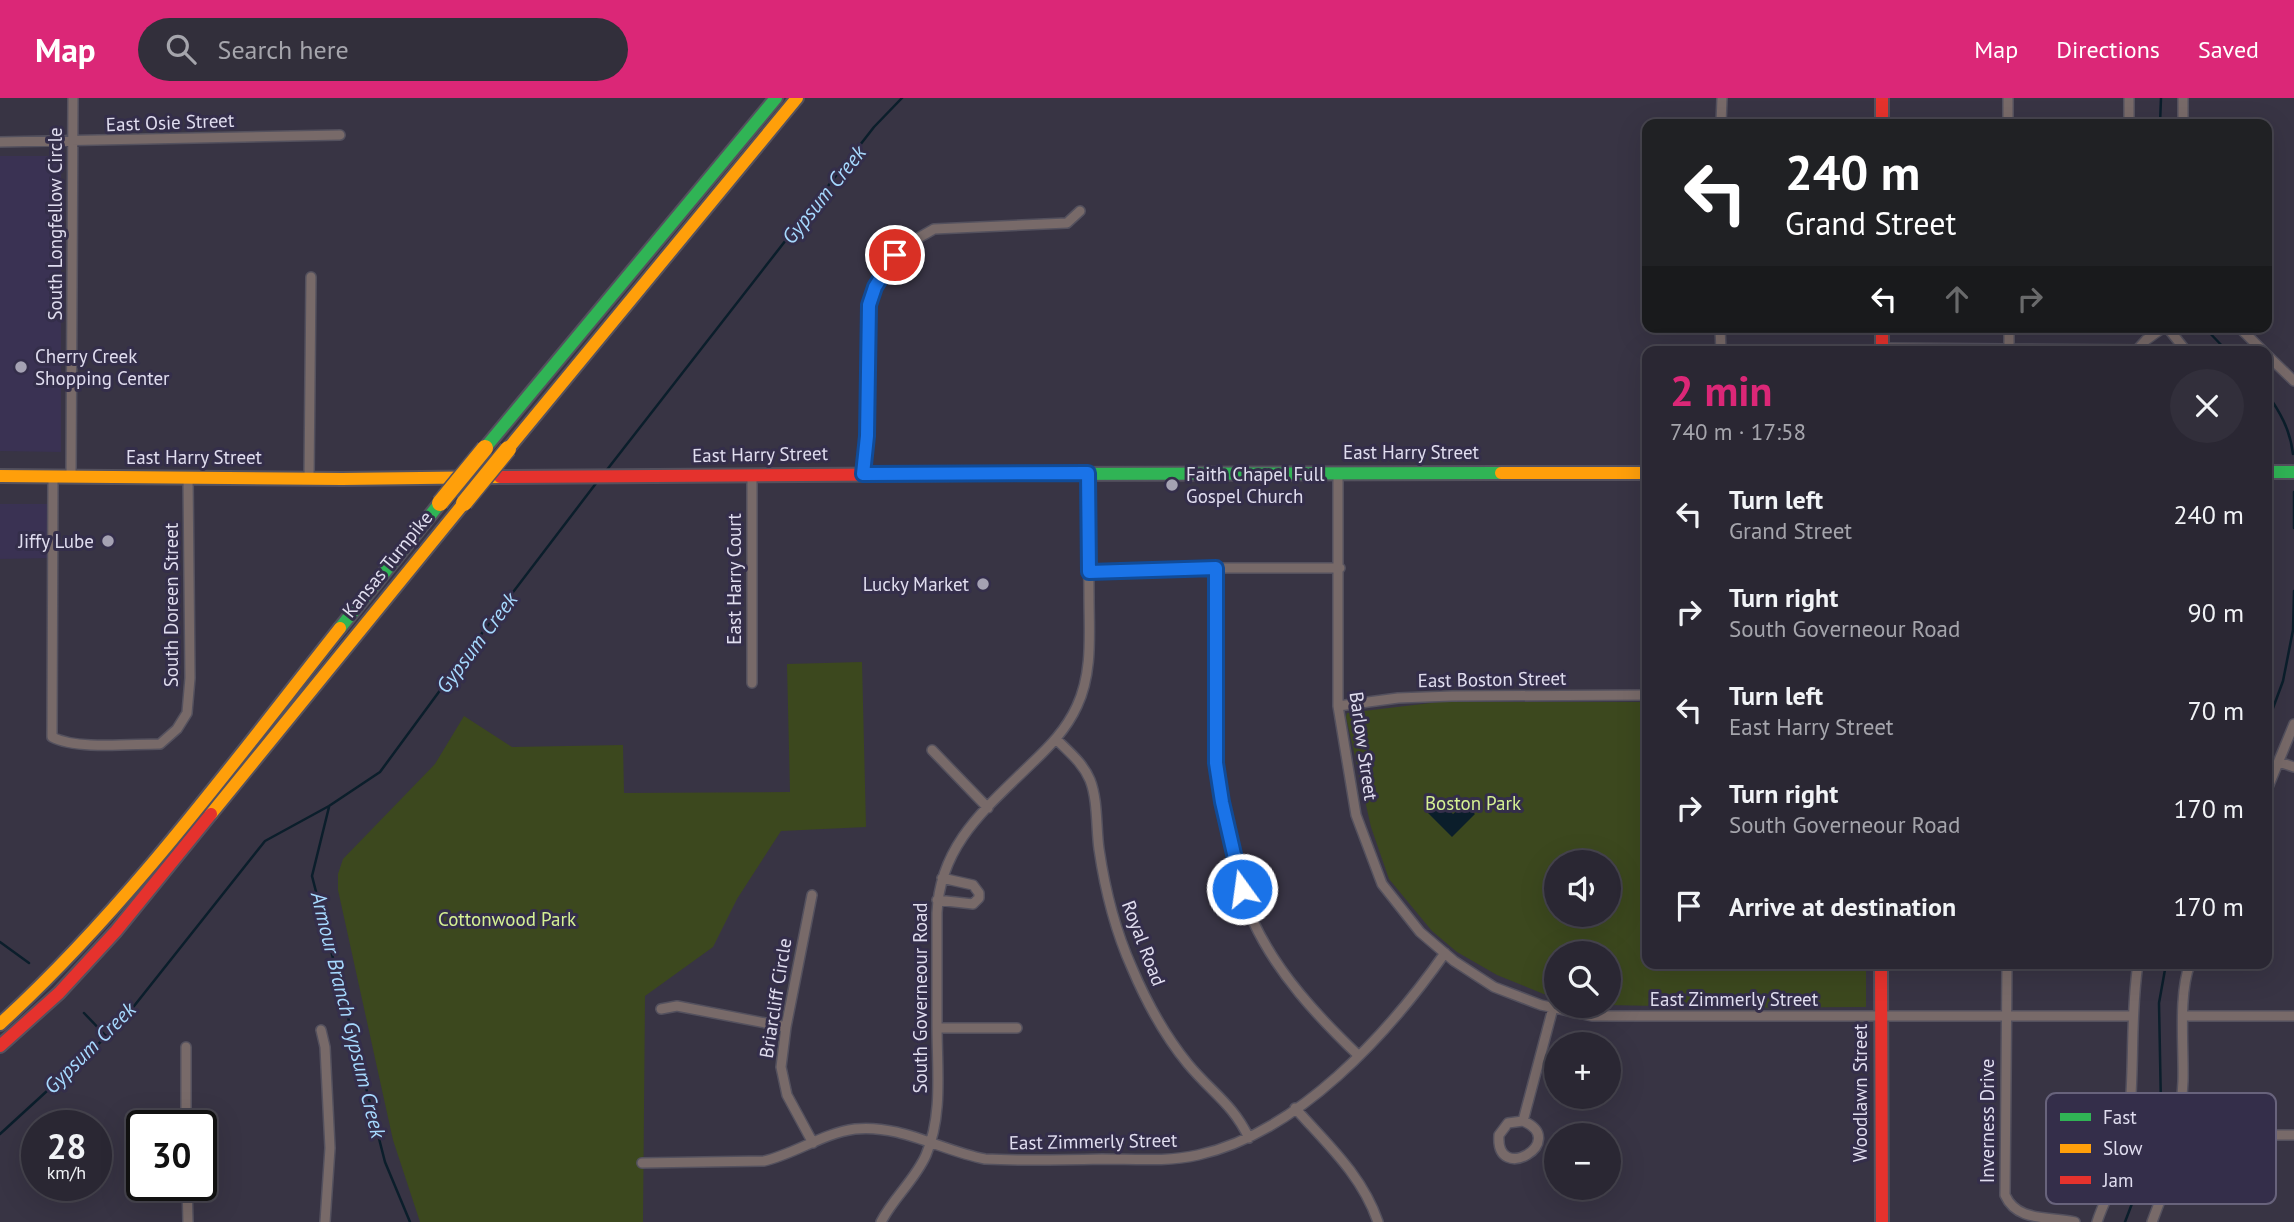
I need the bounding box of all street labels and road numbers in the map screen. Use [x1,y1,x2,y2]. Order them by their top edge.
street label: East Osie Street [105,108,235,136]
street label: South Longfellow Circle [43,127,67,321]
street label: East Harry Street [1343,440,1480,464]
street label: East Harry Street [692,441,829,467]
street label: East Harry Street [126,445,263,469]
street label: Kansas Turnpike [337,506,437,622]
street label: East Harry Court [722,513,746,645]
street label: South Doreen Street [159,522,183,687]
street label: East Boston Street [1417,666,1567,692]
street label: Barlow Street [1344,690,1384,802]
street label: Royal Road [1117,897,1171,989]
street label: South Governeour Road [908,902,932,1094]
street label: Briarcliff Circle [754,936,796,1060]
street label: East Zimmerly Street [1650,987,1819,1011]
street label: Woodlawn Street [1848,1023,1872,1162]
street label: Inverness Drive [1975,1059,1999,1183]
street label: East Zimmerly Street [1009,1128,1178,1154]

